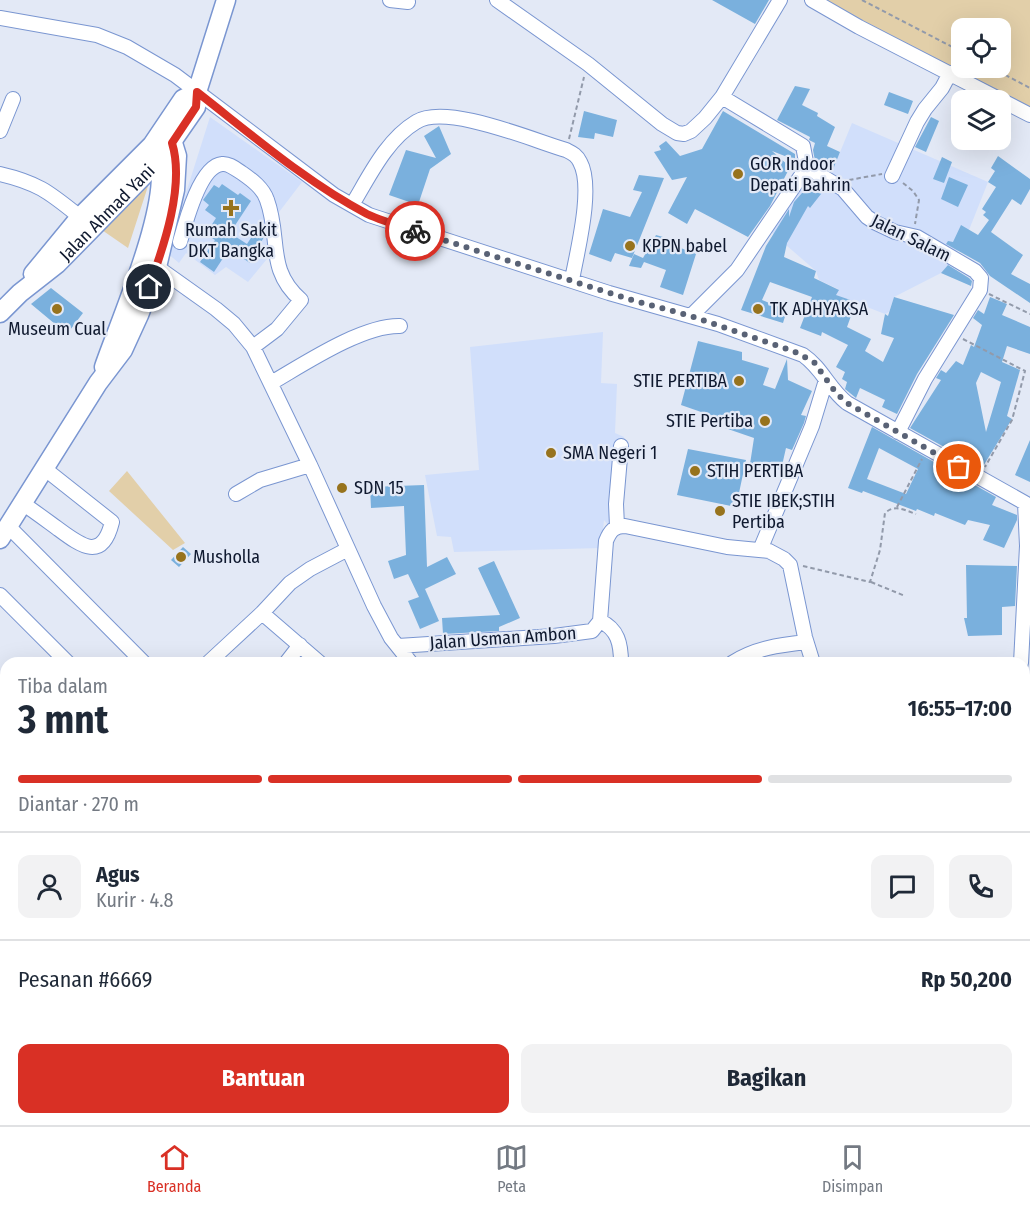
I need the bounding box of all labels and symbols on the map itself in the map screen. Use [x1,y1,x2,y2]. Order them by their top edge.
place label: GOR Indoor Depati Bahrin [750,153,851,196]
street label: Jalan Ahmad Yani [55,160,159,266]
marker: GOR Indoor Depati Bahrin [731,167,745,181]
marker: Rumah Sakit DKT Bangka [222,199,240,217]
courier [385,201,445,261]
street label: Jalan Salam [868,209,954,267]
place label: Rumah Sakit DKT Bangka [185,219,277,262]
place label: KPPN babel [642,235,727,257]
marker: KPPN babel [623,239,637,253]
pin [123,261,174,312]
place label: TK ADHYAKSA [770,298,869,320]
marker: Museum Cual [50,302,64,316]
marker: TK ADHYAKSA [751,302,765,316]
place label: Museum Cual [8,318,106,340]
place label: STIE PERTIBA [633,370,728,392]
marker: STIE PERTIBA [732,374,746,388]
place label: STIE Pertiba [666,410,753,432]
marker: STIE Pertiba [758,414,772,428]
pin [933,441,984,492]
place label: SMA Negeri 1 [563,442,657,464]
marker: SMA Negeri 1 [544,446,558,460]
place label: STIH PERTIBA [707,460,804,482]
marker: STIH PERTIBA [688,464,702,478]
place label: SDN 15 [354,477,404,499]
marker: SDN 15 [335,481,349,495]
place label: STIE IBEK;STIH Pertiba [732,490,835,533]
marker: STIE IBEK;STIH Pertiba [713,504,727,518]
place label: Musholla [193,546,260,568]
marker: Musholla [174,550,188,564]
street label: Jalan Usman Ambon [429,622,577,654]

